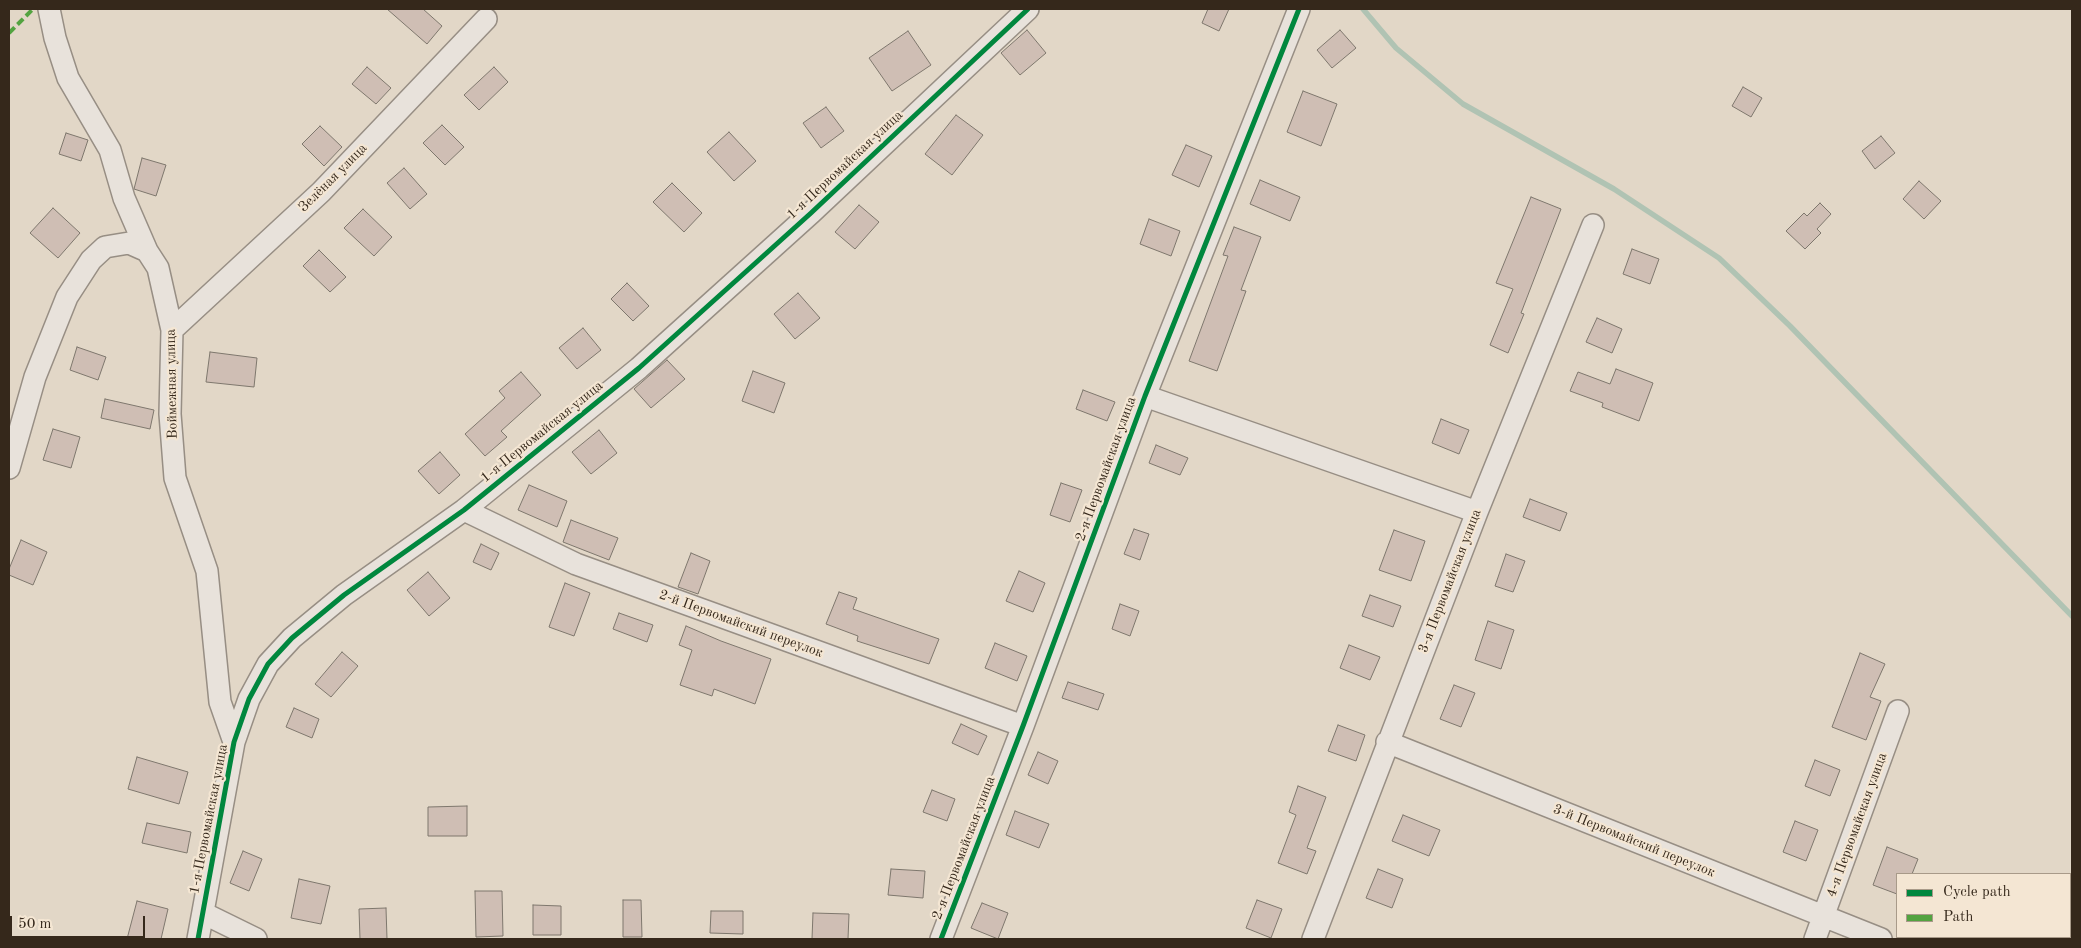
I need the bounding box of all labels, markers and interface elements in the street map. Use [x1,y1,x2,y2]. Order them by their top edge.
street label: 1-я Первомайская улица [784,107,906,223]
street label: Зелёная улица [295,140,371,216]
street label: Воймежная улица [163,329,181,439]
street label: 1-я Первомайская улица [477,377,607,487]
street label: 2-я Первомайская улица [1072,394,1140,544]
street label: 3-я Первомайская улица [1415,507,1485,655]
street label: 2-й Первомайский переулок [657,586,825,662]
street label: 1-я Первомайская улица [186,743,232,895]
street label: 4-я Первомайская улица [1823,750,1891,900]
street label: 2-я Первомайская улица [929,774,999,922]
street label: 3-й Первомайский переулок [1551,801,1717,881]
legend [1896,873,2071,938]
text: Cycle path [1943,885,2011,900]
scale bar [12,906,148,938]
text: Path [1943,910,1973,925]
text: 50 m [18,917,52,932]

